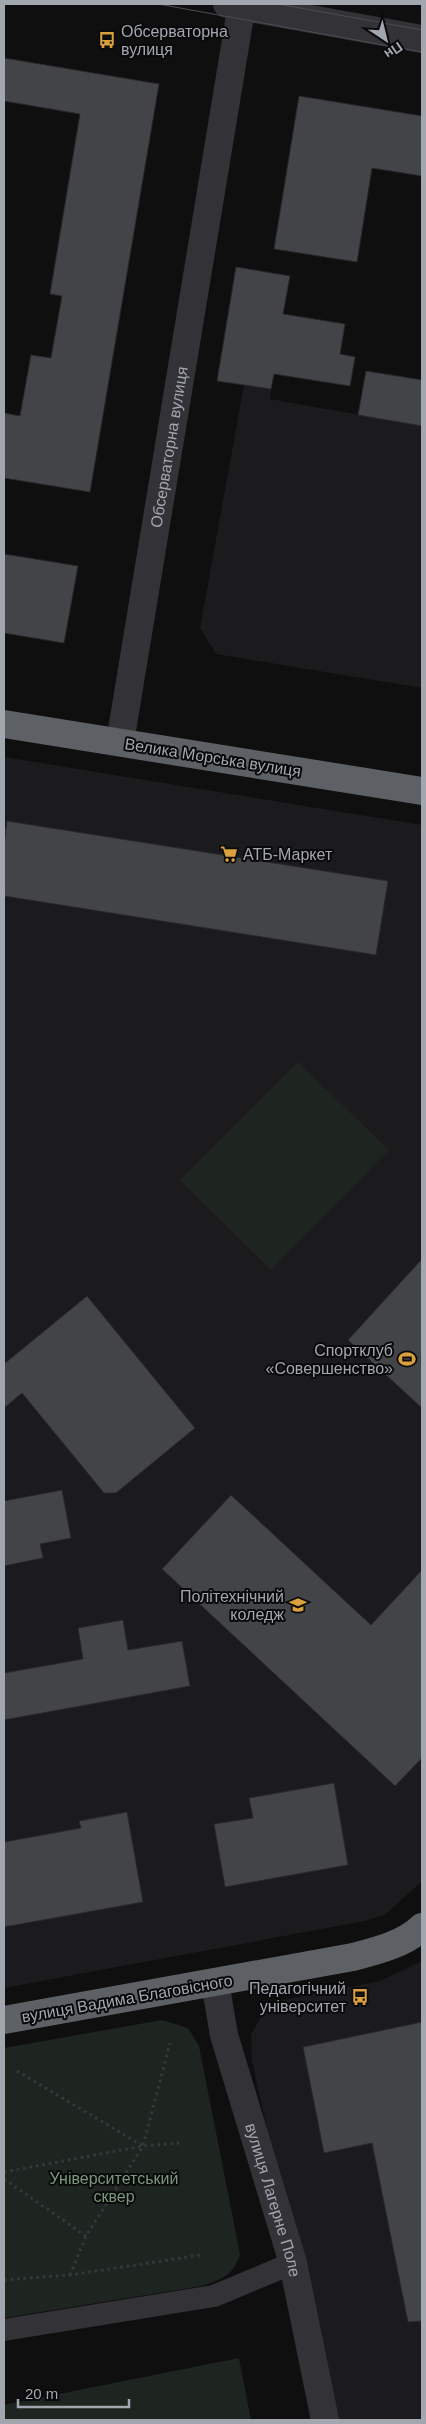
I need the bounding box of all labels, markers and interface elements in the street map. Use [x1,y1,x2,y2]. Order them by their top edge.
north arrow [361,15,411,65]
place label: Обсерваторна вулиця [121,23,228,58]
bus stop icon: Обсерваторна вулиця [97,30,117,50]
text: Пн [381,39,406,63]
street label: Обсерваторна вулиця [148,365,191,529]
street label: Велика Морська вулиця [124,735,302,780]
supermarket icon: АТБ-Маркет [219,844,239,864]
place label: АТБ-Маркет [243,846,333,863]
place label: Спортклуб «Совершенство» [266,1342,393,1377]
sports icon: Спортклуб «Совершенство» [397,1349,417,1369]
place label: Політехнічний коледж [180,1588,284,1623]
school or university icon: Політехнічний коледж [288,1595,308,1615]
street label: вулиця Вадима Благовісного [20,1972,234,2025]
place label: Педагогічний університет [249,1980,347,2015]
bus stop icon: Педагогічний університет [350,1987,370,2007]
street label: вулиця Лагерне Поле [242,2121,304,2278]
park label: Університетський сквер [50,2170,178,2205]
scale bar [18,2376,129,2408]
text: 20 m [25,2385,58,2402]

